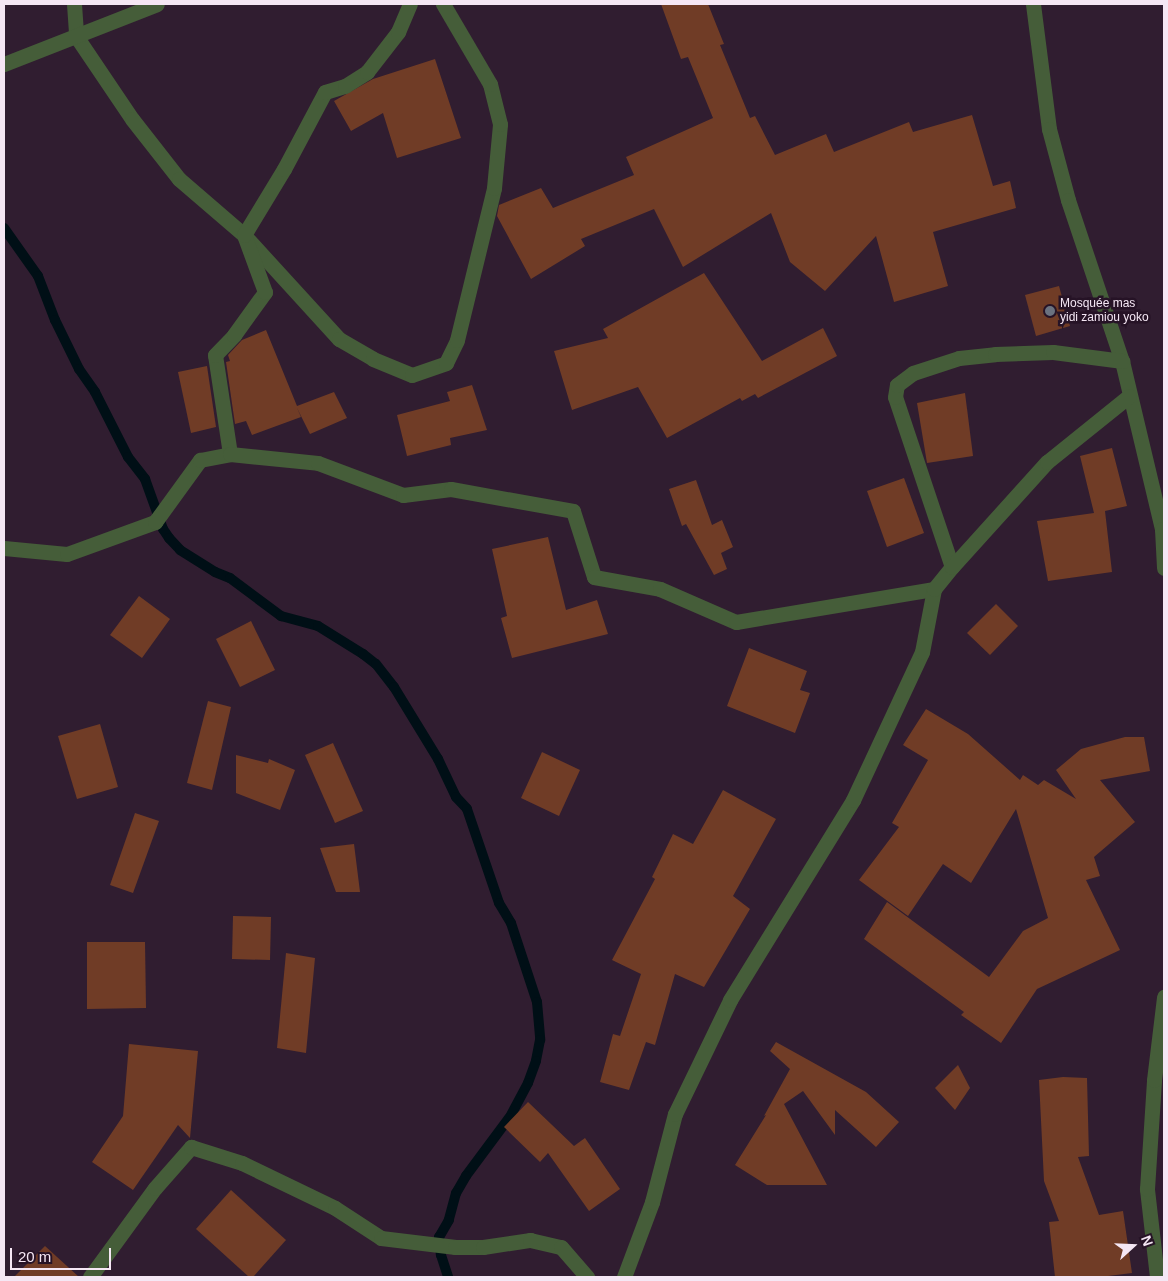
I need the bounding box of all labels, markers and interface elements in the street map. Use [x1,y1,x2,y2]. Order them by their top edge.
place label: Mosquée mas yidi zamiou yoko [1060,297,1149,325]
marker: Mosquée mas yidi zamiou yoko [1044,305,1056,317]
north arrow [1108,1221,1158,1271]
text: N [1138,1233,1156,1248]
scale bar [12,1238,114,1270]
text: 20 m [18,1248,51,1265]

